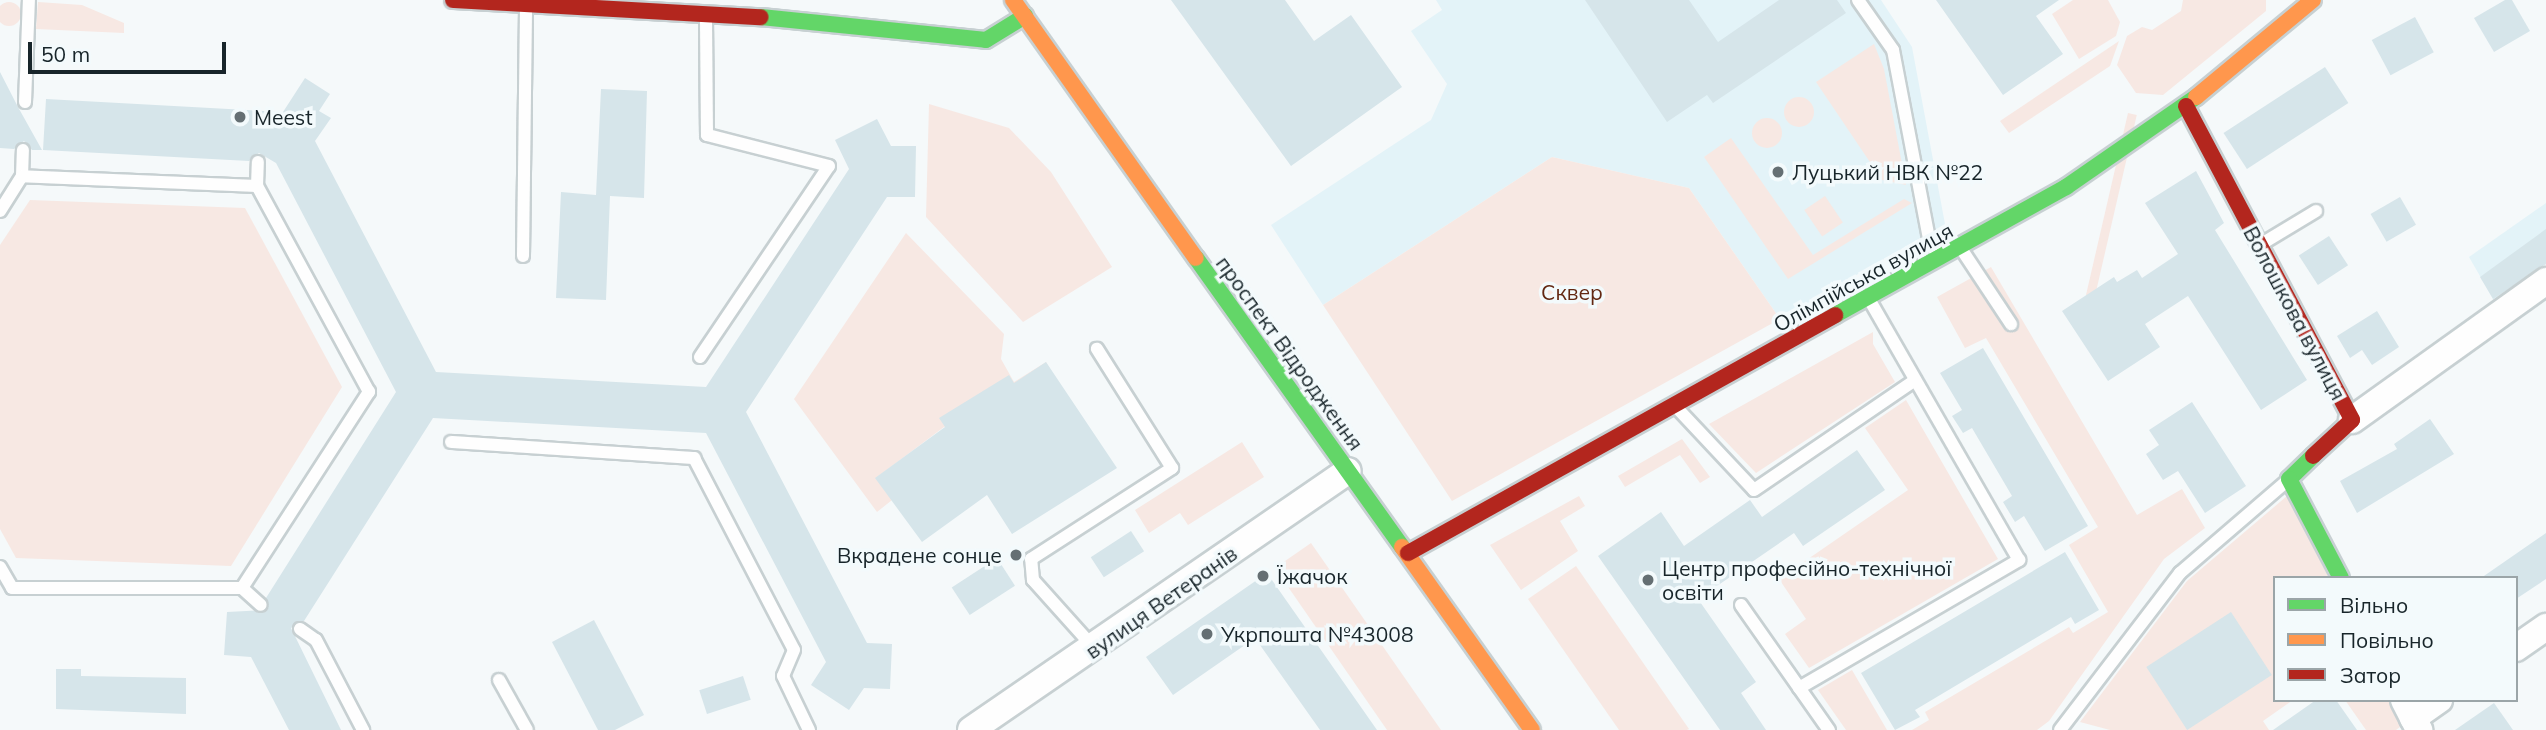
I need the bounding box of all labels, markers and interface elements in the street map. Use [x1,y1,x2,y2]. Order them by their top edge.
scale bar [32,28,229,72]
text: 50 m [41,41,90,67]
place label: Meest [254,104,313,130]
marker: Meest [232,109,248,125]
place label: Луцький НВК №22 [1792,159,1983,185]
marker: Луцький НВК №22 [1770,164,1786,180]
street label: Олімпійська вулиця [1769,217,1957,337]
street label: Волошкова вулиця [2239,222,2351,404]
street label: проспект Відродження [1211,251,1369,455]
park label: Сквер [1541,279,1603,305]
street label: вулиця Ветеранів [1080,540,1242,664]
place label: Вкрадене сонце [837,542,1002,568]
marker: Вкрадене сонце [1008,547,1024,563]
place label: Центр професійно-технічної освіти [1662,555,1952,605]
place label: Їжачок [1277,563,1348,589]
marker: Їжачок [1255,568,1271,584]
marker: Центр професійно-технічної освіти [1640,572,1656,588]
legend [2273,576,2518,702]
text: Вільно [2340,592,2408,618]
place label: Укрпошта №43008 [1221,621,1413,647]
marker: Укрпошта №43008 [1199,626,1215,642]
text: Повільно [2340,627,2434,653]
text: Затор [2340,662,2401,688]

